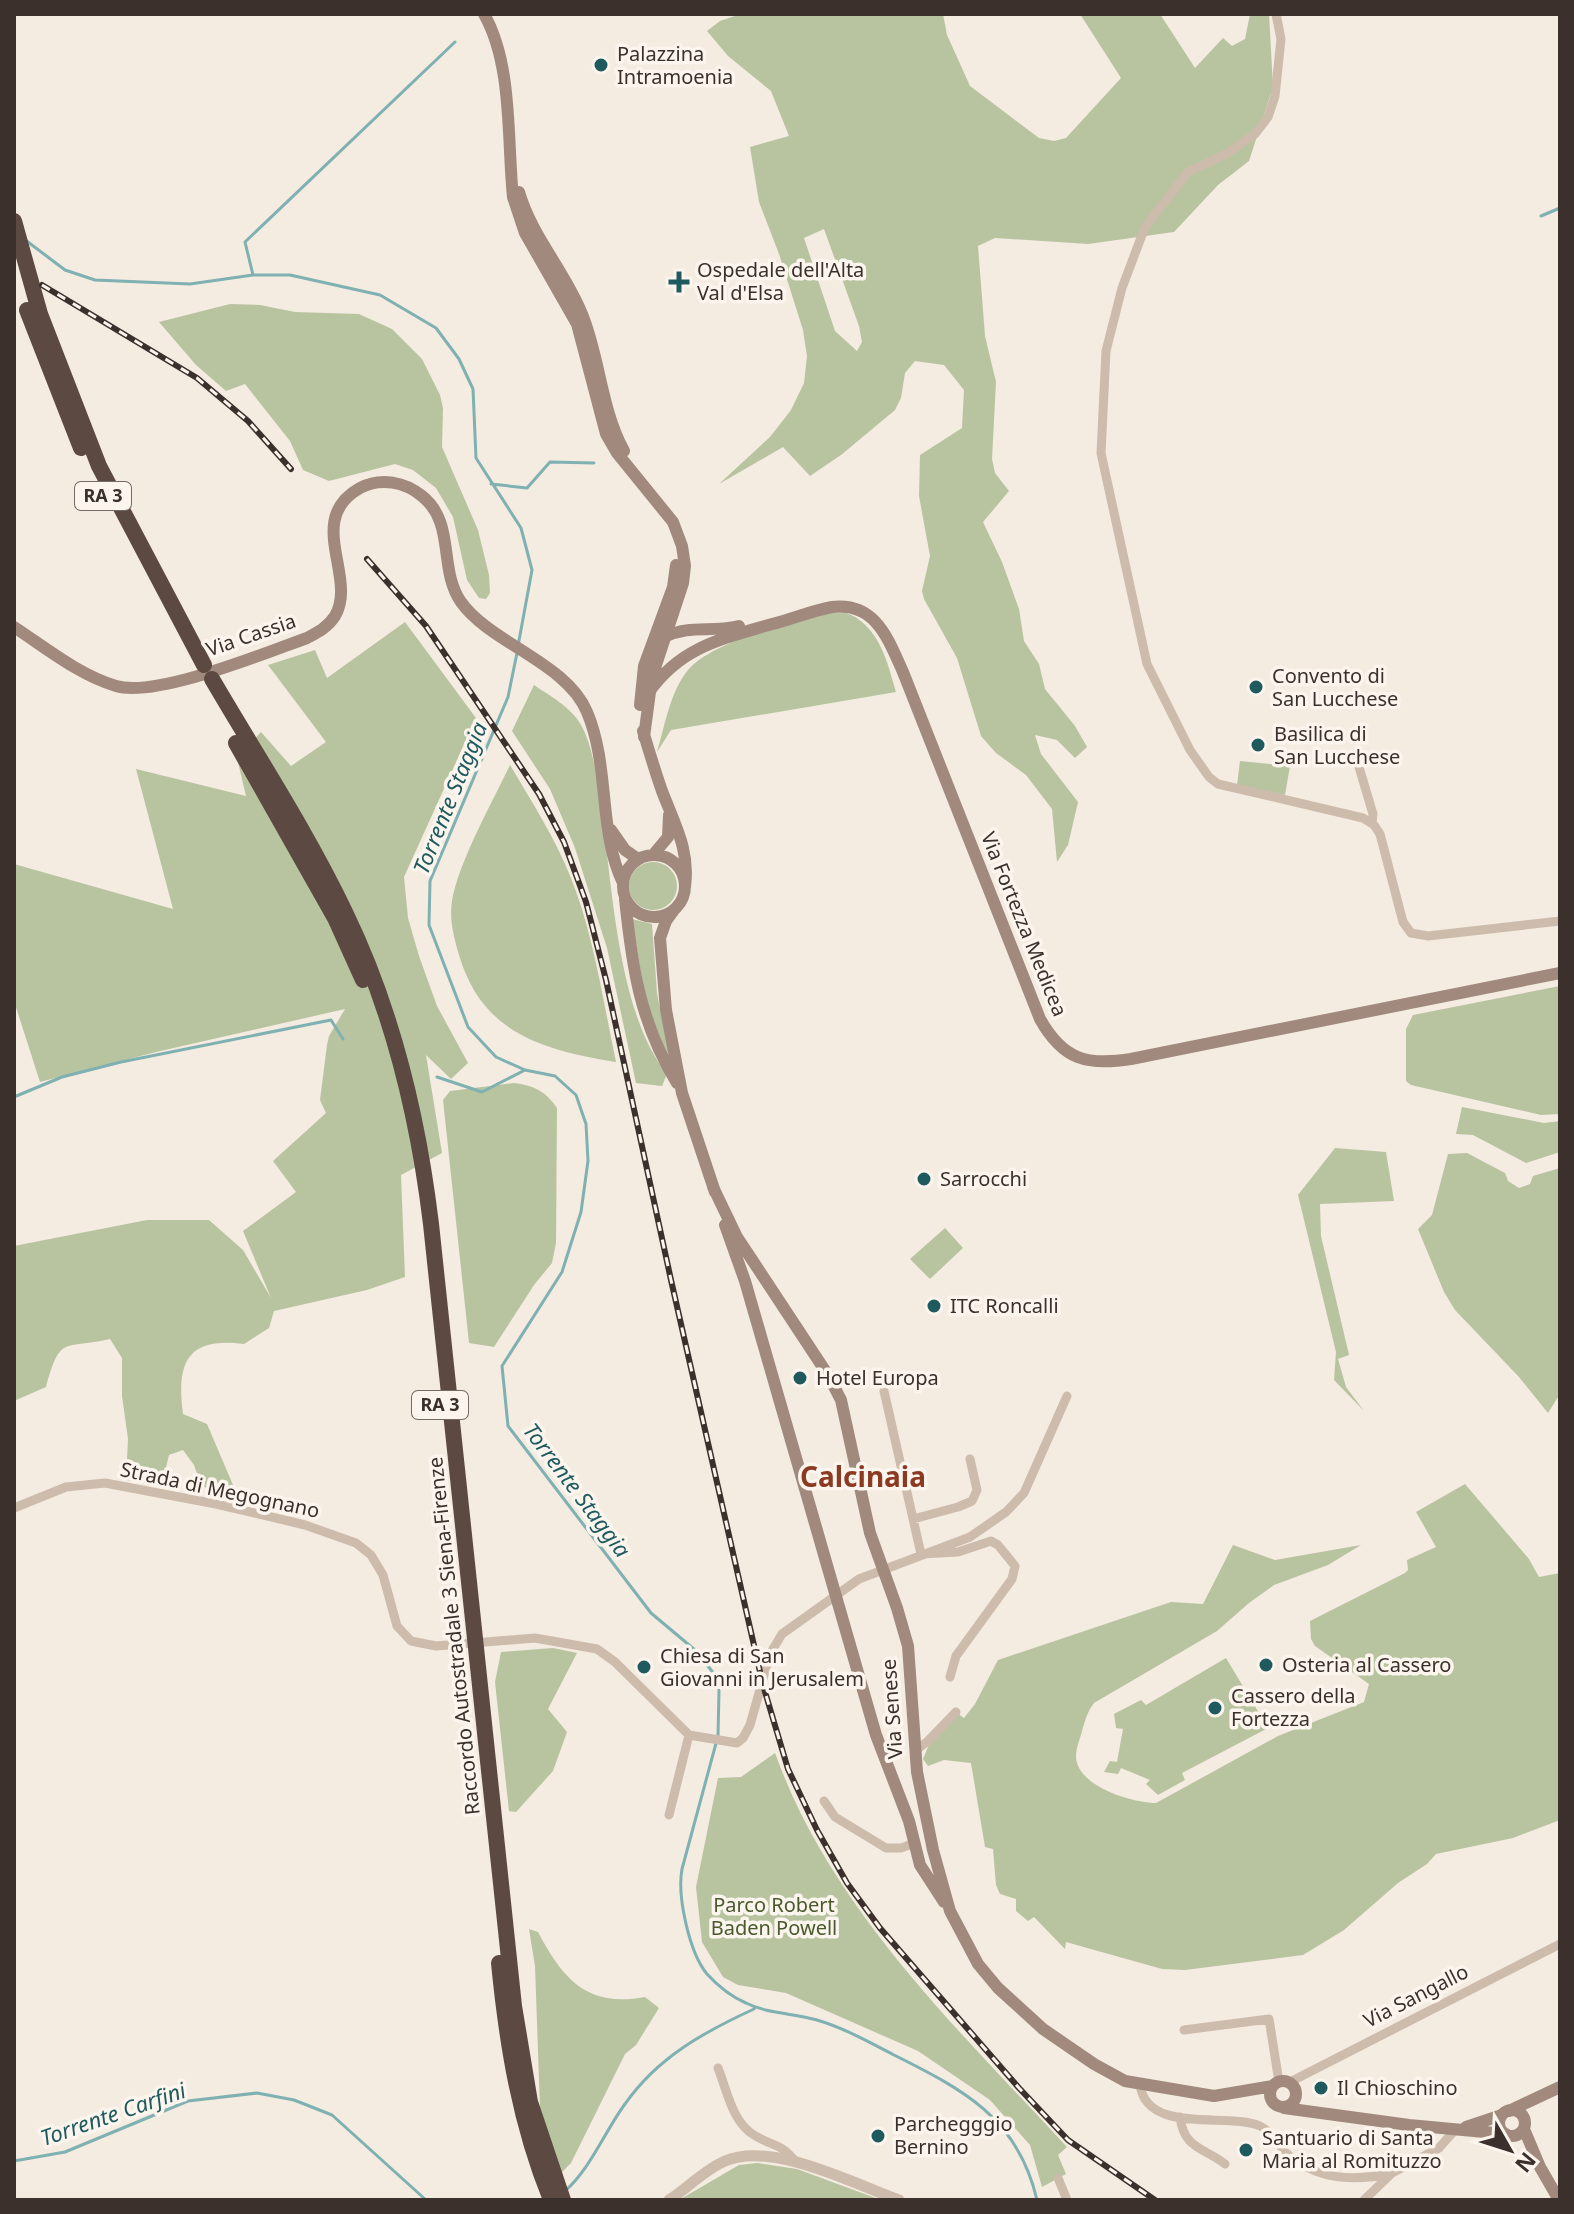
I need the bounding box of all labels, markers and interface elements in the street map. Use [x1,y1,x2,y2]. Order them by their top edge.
place label: Palazzina Intramoenia [617,40,733,90]
marker: Palazzina Intramoenia [592,56,610,74]
place label: Ospedale dell'Alta Val d'Elsa [697,256,864,306]
marker: Ospedale dell'Alta Val d'Elsa [668,271,690,293]
road number: RA 3 [75,482,131,510]
street label: Via Cassia [202,607,299,662]
place label: Convento di San Lucchese [1272,662,1398,712]
marker: Convento di San Lucchese [1247,678,1265,696]
water label: Torrente Staggia [405,717,493,878]
place label: Basilica di San Lucchese [1274,720,1400,770]
marker: Basilica di San Lucchese [1249,736,1267,754]
street label: Via Fortezza Medicea [975,828,1074,1020]
place label: Sarrocchi [940,1165,1027,1192]
marker: Sarrocchi [915,1170,933,1188]
place label: ITC Roncalli [950,1292,1059,1319]
marker: ITC Roncalli [925,1297,943,1315]
place label: Hotel Europa [816,1364,939,1391]
marker: Hotel Europa [791,1369,809,1387]
road number: RA 3 [412,1391,468,1419]
water label: Torrente Staggia [517,1416,639,1563]
street label: Strada di Megognano [118,1455,322,1524]
street label: Raccordo Autostradale 3 Siena-Firenze [421,1456,486,1816]
district label: Calcinaia [800,1457,926,1495]
place label: Chiesa di San Giovanni in Jerusalem [660,1642,864,1692]
place label: Osteria al Cassero [1282,1651,1451,1678]
marker: Osteria al Cassero [1257,1656,1275,1674]
marker: Chiesa di San Giovanni in Jerusalem [635,1658,653,1676]
street label: Via Senese [875,1658,908,1760]
place label: Cassero della Fortezza [1231,1682,1356,1732]
marker: Cassero della Fortezza [1206,1699,1224,1717]
park label: Parco Robert Baden Powell [711,1891,837,1941]
street label: Via Sangallo [1359,1958,1473,2033]
water label: Torrente Carfini [36,2074,190,2152]
place label: Il Chioschino [1337,2074,1458,2101]
marker: Il Chioschino [1312,2079,1330,2097]
place label: Parchegggio Bernino [894,2110,1013,2160]
north arrow [1470,2110,1550,2190]
place label: Santuario di Santa Maria al Romituzzo [1262,2124,1442,2174]
marker: Parchegggio Bernino [869,2127,887,2145]
marker: Santuario di Santa Maria al Romituzzo [1237,2141,1255,2159]
text: N [1509,2147,1544,2180]

